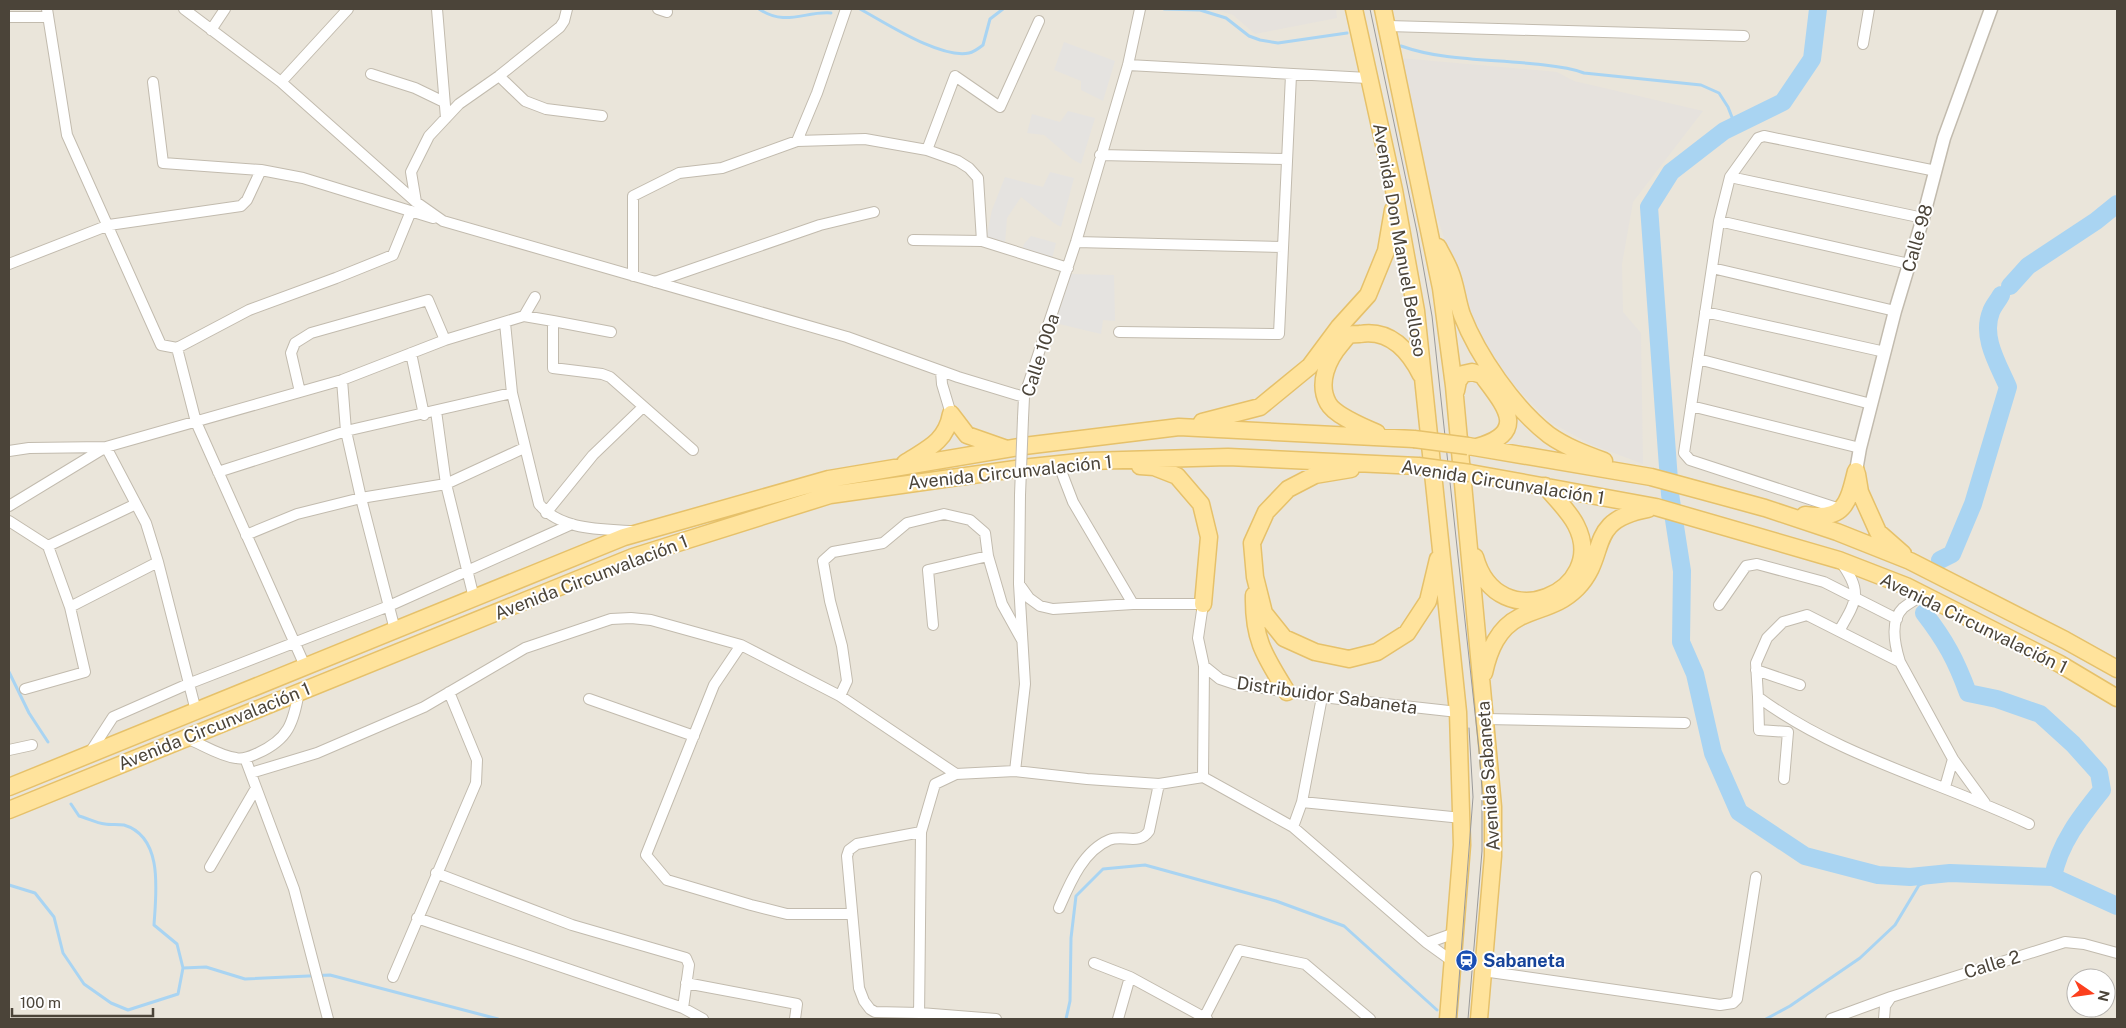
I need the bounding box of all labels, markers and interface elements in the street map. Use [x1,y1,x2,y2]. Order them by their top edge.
street label: Avenida Don Manuel Belloso [1369,122,1431,358]
street label: Calle 98 [1897,202,1937,274]
street label: Calle 100a [1017,311,1063,399]
street label: Avenida Circunvalación 1 [907,451,1113,493]
street label: Avenida Circunvalación 1 [1400,456,1606,508]
street label: Avenida Circunvalación 1 [491,530,691,624]
street label: Avenida Circunvalación 1 [1877,569,2071,677]
street label: Distribuidor Sabaneta [1235,672,1419,718]
street label: Avenida Circunvalación 1 [115,678,313,774]
street label: Avenida Sabaneta [1472,700,1504,852]
street label: Calle 2 [1961,946,2023,982]
station icon: Sabaneta [1455,948,1479,972]
place label: Sabaneta [1483,950,1565,971]
north arrow [2066,968,2116,1018]
scale bar [12,986,154,1018]
text: N [2095,989,2113,1003]
text: 100 m [20,994,61,1011]

